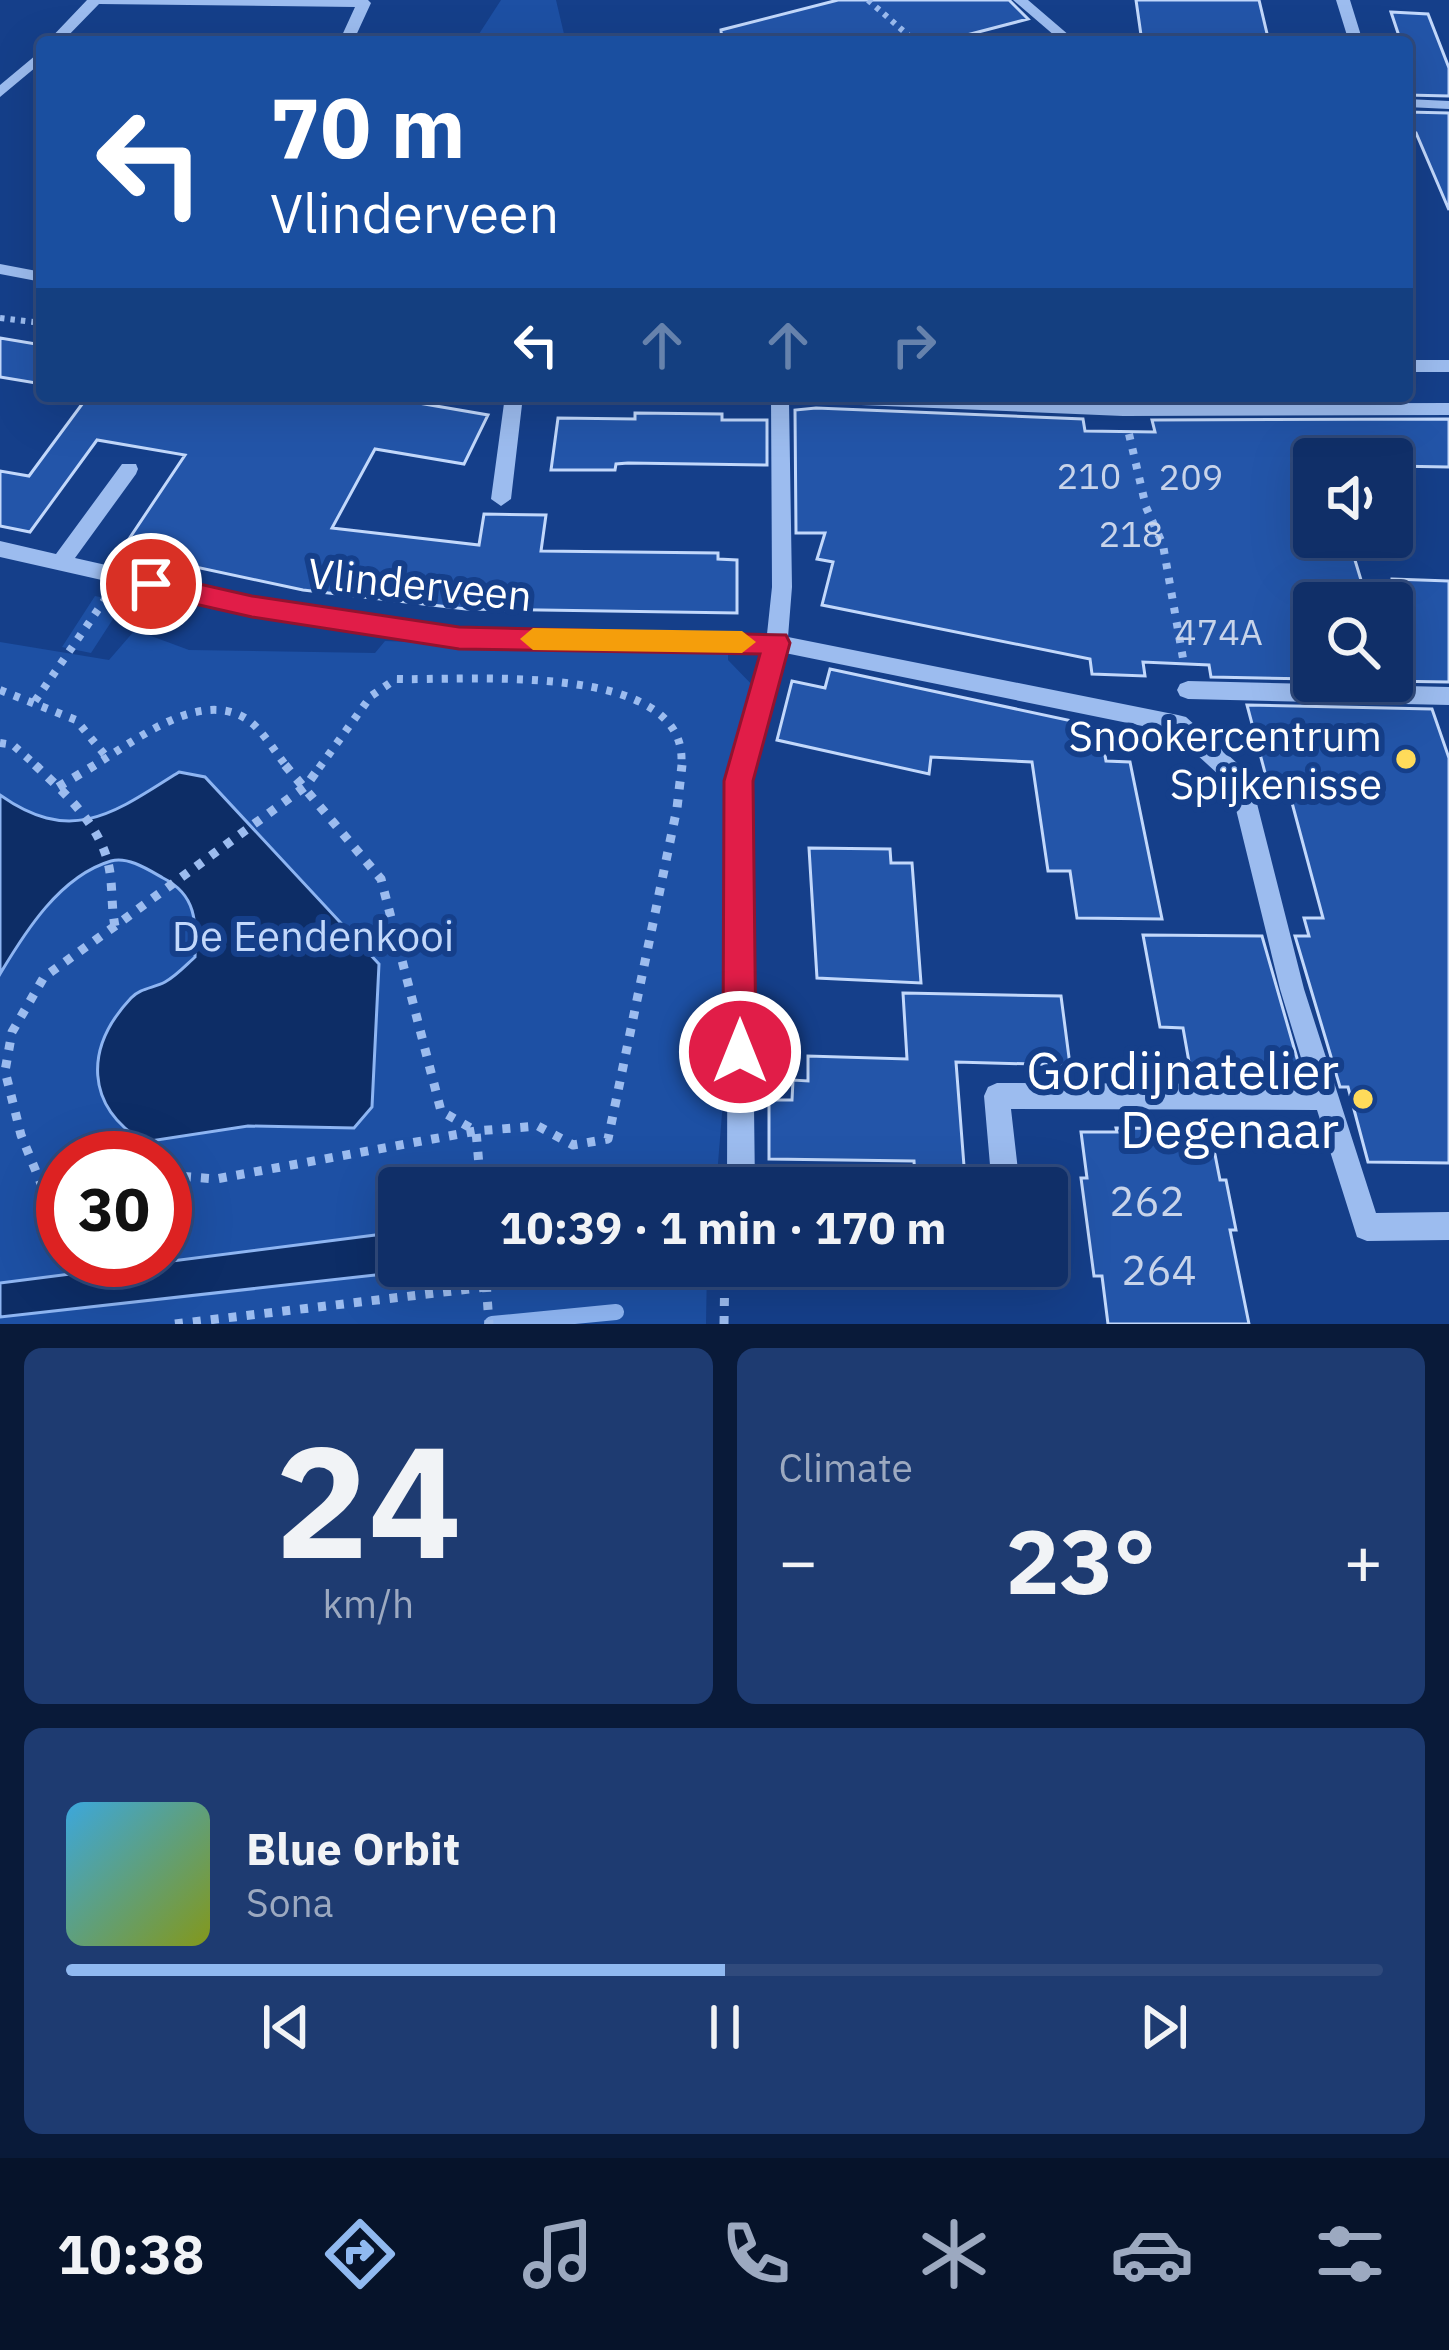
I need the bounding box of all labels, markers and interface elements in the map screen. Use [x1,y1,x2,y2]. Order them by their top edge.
text: 70 m [270,72,466,181]
icon: left [72,84,228,240]
text: Vlinderveen [270,178,559,248]
icon: left [503,312,569,378]
icon: ahead [629,312,695,378]
icon: ahead [755,312,821,378]
icon: right [881,312,947,378]
map controls [1293,438,1413,702]
button: sound [1293,438,1413,558]
house number: 210 [1057,452,1121,499]
house number: 209 [1159,453,1223,500]
house number: 218 [1099,510,1163,557]
pin [100,533,202,635]
street label: Vlinderveen [305,545,535,623]
icon: arrive [118,551,184,617]
button: search [1293,582,1413,702]
house number: 474A [1175,608,1263,655]
place label: Snookercentrum Spijkenisse [1069,708,1382,811]
marker: Snookercentrum Spijkenisse [1393,746,1419,772]
park label: De Eendenkooi [172,908,454,963]
position arrow [677,989,803,1115]
place label: Gordijnatelier Degenaar [1026,1037,1339,1162]
marker: Gordijnatelier Degenaar [1350,1086,1376,1112]
speed limit sign: 30 [36,1131,192,1287]
house number: 262 [1109,1173,1185,1228]
text: 10:39 · 1 min · 170 m [500,1198,946,1256]
house number: 264 [1121,1242,1197,1297]
text: 24 [275,1398,462,1601]
text: Climate [779,1442,913,1493]
text: 23° [1006,1502,1156,1619]
text: − [779,1517,818,1603]
text: + [1343,1517,1383,1603]
text: km/h [322,1578,414,1629]
text: Blue Orbit [246,1819,460,1877]
text: Sona [246,1877,333,1928]
icon: previous [253,1994,319,2060]
icon: pause [692,1994,758,2060]
icon: next [1131,1994,1197,2060]
icon: directions [318,2212,402,2296]
icon: music [516,2212,600,2296]
icon: phone [714,2212,798,2296]
icon: climate [912,2212,996,2296]
icon: car [1110,2212,1194,2296]
icon: filters [1308,2212,1392,2296]
text: 10:38 [57,2219,204,2289]

